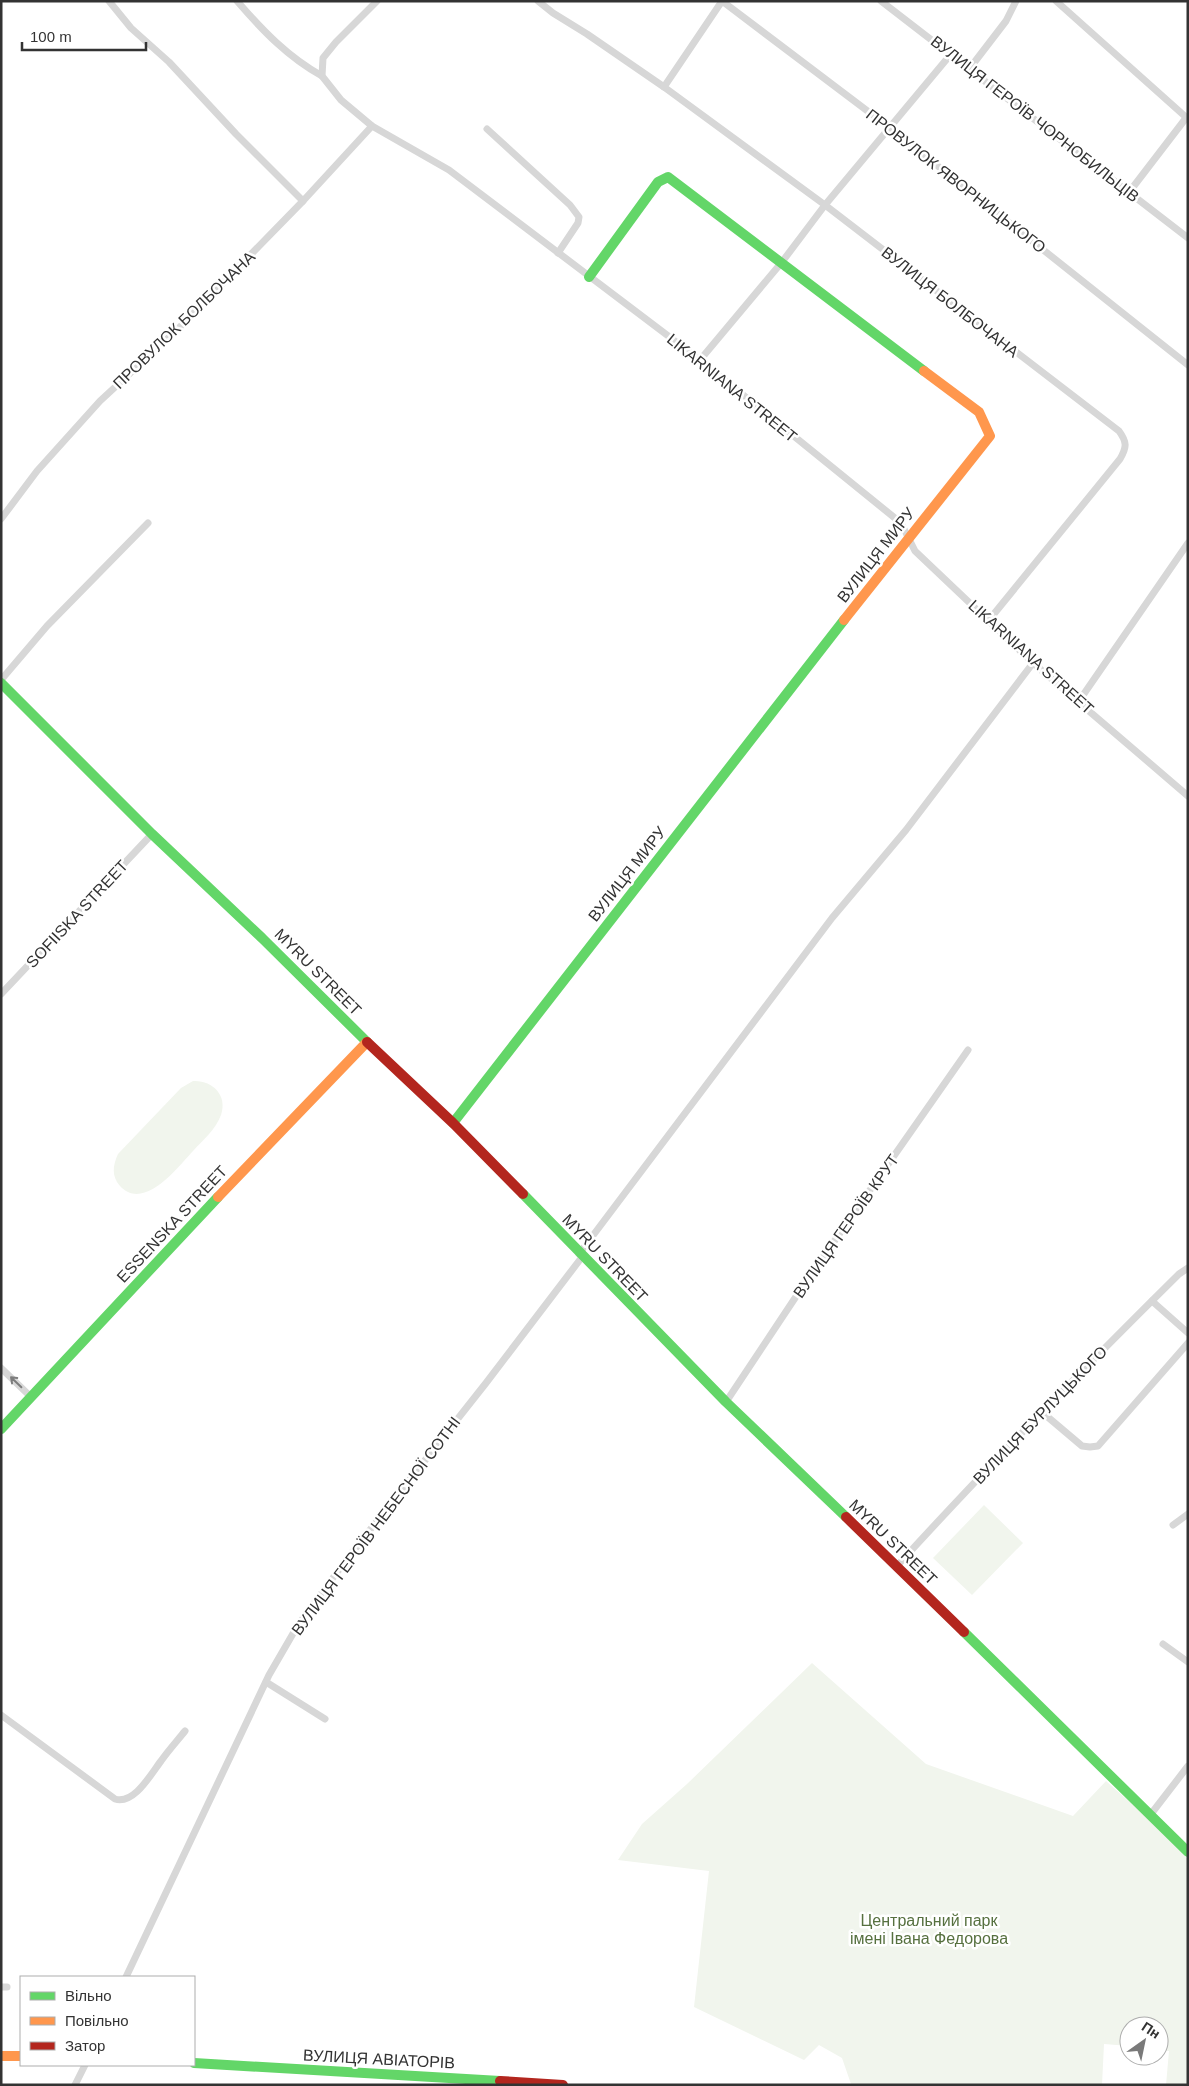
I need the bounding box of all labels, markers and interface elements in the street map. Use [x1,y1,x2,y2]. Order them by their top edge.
scale bar [22,20,146,52]
text: 100 m [30,28,72,45]
street label: ВУЛИЦЯ ГЕРОЇВ ЧОРНОБИЛЬЦІВ [928,33,1142,205]
street label: ПРОВУЛОК ЯВОРНИЦЬКОГО [863,106,1049,256]
street label: ВУЛИЦЯ БОЛБОЧАНА [878,243,1022,361]
street label: ПРОВУЛОК БОЛБОЧАНА [110,248,258,392]
street label: LIKARNIANA STREET [664,330,800,446]
street label: ВУЛИЦЯ МИРУ [834,504,919,606]
street label: LIKARNIANA STREET [965,597,1097,718]
street label: ВУЛИЦЯ МИРУ [585,823,670,925]
street label: SOFIISKA STREET [23,857,131,971]
street label: MYRU STREET [271,925,365,1019]
street label: ВУЛИЦЯ ГЕРОЇВ КРУТ [790,1151,902,1301]
street label: ESSENSKA STREET [114,1162,231,1286]
street label: MYRU STREET [559,1211,651,1305]
street label: ВУЛИЦЯ БУРЛУЦЬКОГО [970,1343,1110,1487]
one-way arrow [9,1376,22,1388]
street label: ВУЛИЦЯ ГЕРОЇВ НЕБЕСНОЇ СОТНІ [288,1414,464,1638]
street label: MYRU STREET [846,1496,940,1588]
park label: Центральний парк імені Івана Федорова [850,1912,1008,1947]
legend [20,1976,195,2066]
text: Вільно [65,1987,112,2004]
text: Повільно [65,2012,129,2029]
north arrow [1119,2016,1169,2066]
text: Пн [1139,2018,1163,2042]
text: Затор [65,2037,105,2054]
street label: ВУЛИЦЯ АВІАТОРІВ [303,2047,455,2071]

